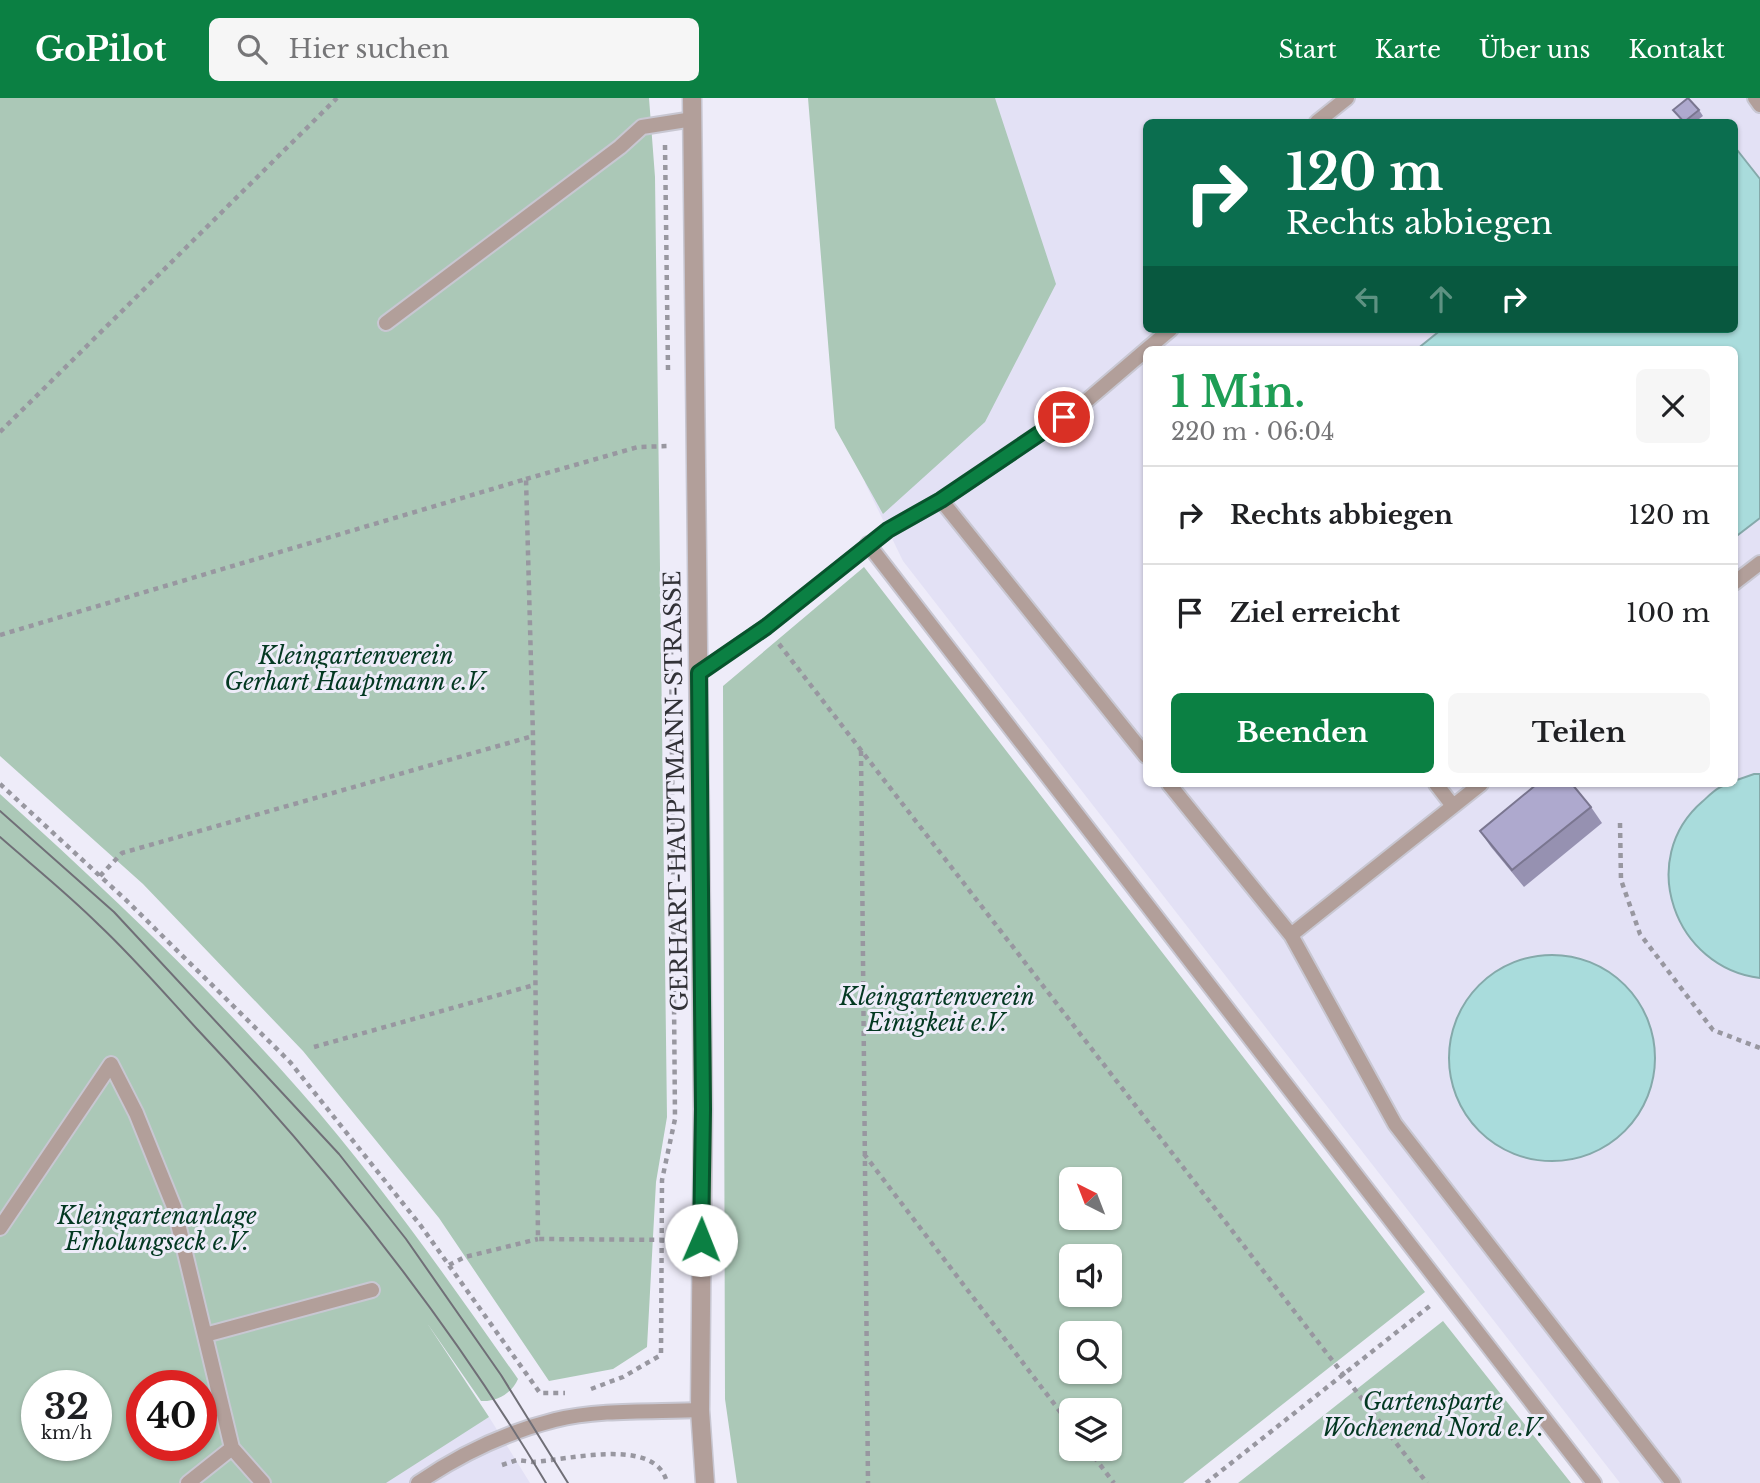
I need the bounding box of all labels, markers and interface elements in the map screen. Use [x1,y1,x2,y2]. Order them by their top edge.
search box [209,18,699,81]
text: GoPilot [35,29,167,70]
icon: search [233,30,271,68]
text: Hier suchen [289,33,449,65]
text: Start [1279,35,1337,64]
text: Karte [1375,35,1441,64]
text: Über uns [1479,35,1591,64]
text: Kontakt [1629,35,1725,64]
text: 120 m [1286,142,1444,203]
icon: right [1171,147,1262,238]
text: Rechts abbiegen [1286,203,1553,243]
icon: left [1349,280,1387,318]
icon: ahead [1422,280,1460,318]
icon: right [1495,280,1533,318]
text: 1 Min. [1171,366,1305,418]
button: close [1636,369,1710,443]
pin [1034,387,1094,447]
icon: arrive [1045,398,1083,436]
text: 220 m · 06:04 [1171,418,1334,446]
icon: right [1171,496,1209,534]
text: Rechts abbiegen [1230,499,1453,531]
text: 120 m [1628,499,1710,531]
street label: GERHART-HAUPTMANN-STRASSE [658,570,694,1012]
icon: arrive [1171,594,1209,632]
text: Ziel erreicht [1230,597,1400,629]
text: 100 m [1626,597,1710,629]
park label: Kleingartenverein Gerhart Hauptmann e.V. [225,642,488,696]
button: Beenden [1171,693,1434,773]
button: Teilen [1448,693,1710,773]
park label: Kleingartenverein Einigkeit e.V. [838,983,1035,1037]
north arrow [1059,1167,1122,1230]
map controls [1059,1167,1122,1461]
park label: Kleingartenanlage Erholungseck e.V. [56,1202,257,1256]
position arrow [664,1203,738,1277]
button: sound [1059,1244,1122,1307]
button: search [1059,1321,1122,1384]
speed limit sign: 40 [126,1370,217,1461]
text: 32 [44,1385,89,1428]
park label: Gartensparte Wochenend Nord e.V. [1322,1388,1544,1442]
button: layers [1059,1398,1122,1461]
text: km/h [41,1422,92,1444]

